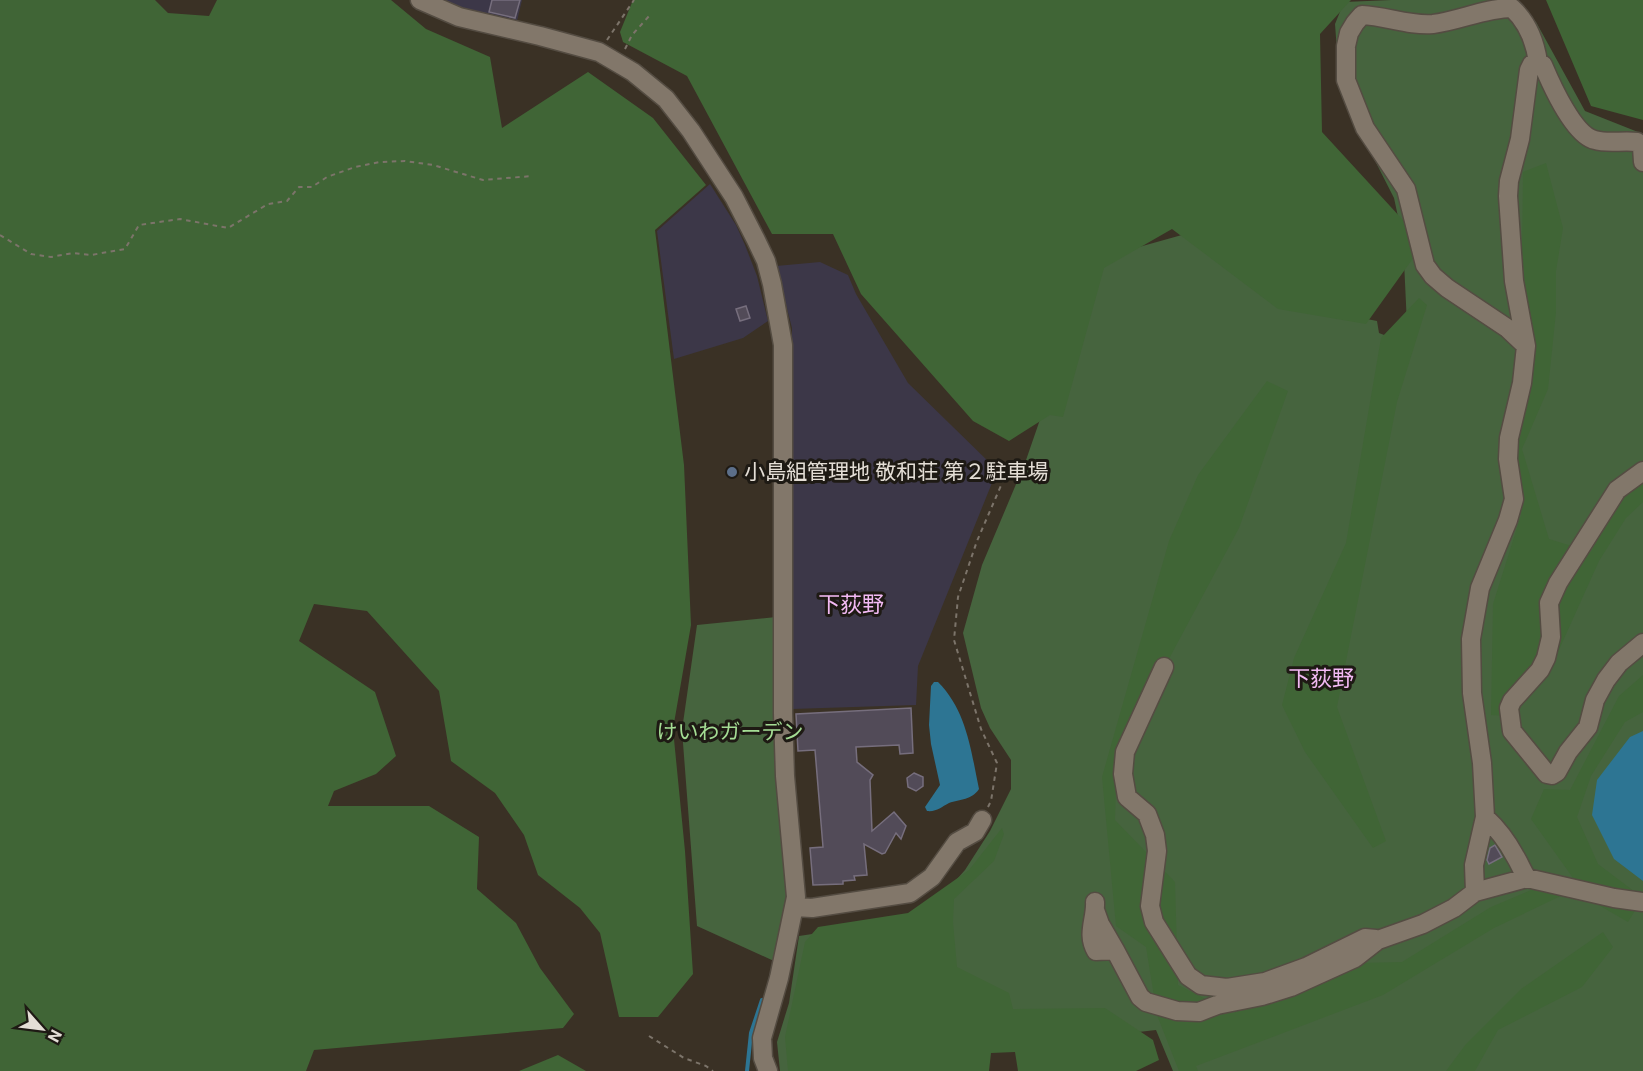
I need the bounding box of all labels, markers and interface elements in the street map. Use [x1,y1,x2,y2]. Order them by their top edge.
place label: 小島組管理地 敬和荘 第２駐車場 [744,460,1048,484]
marker: 小島組管理地 敬和荘 第２駐車場 [725,465,739,479]
district label: 下荻野 [818,592,884,617]
district label: 下荻野 [1288,666,1354,691]
park label: けいわガーデン [657,720,804,744]
north arrow [12,999,72,1059]
text: N [44,1026,66,1045]

